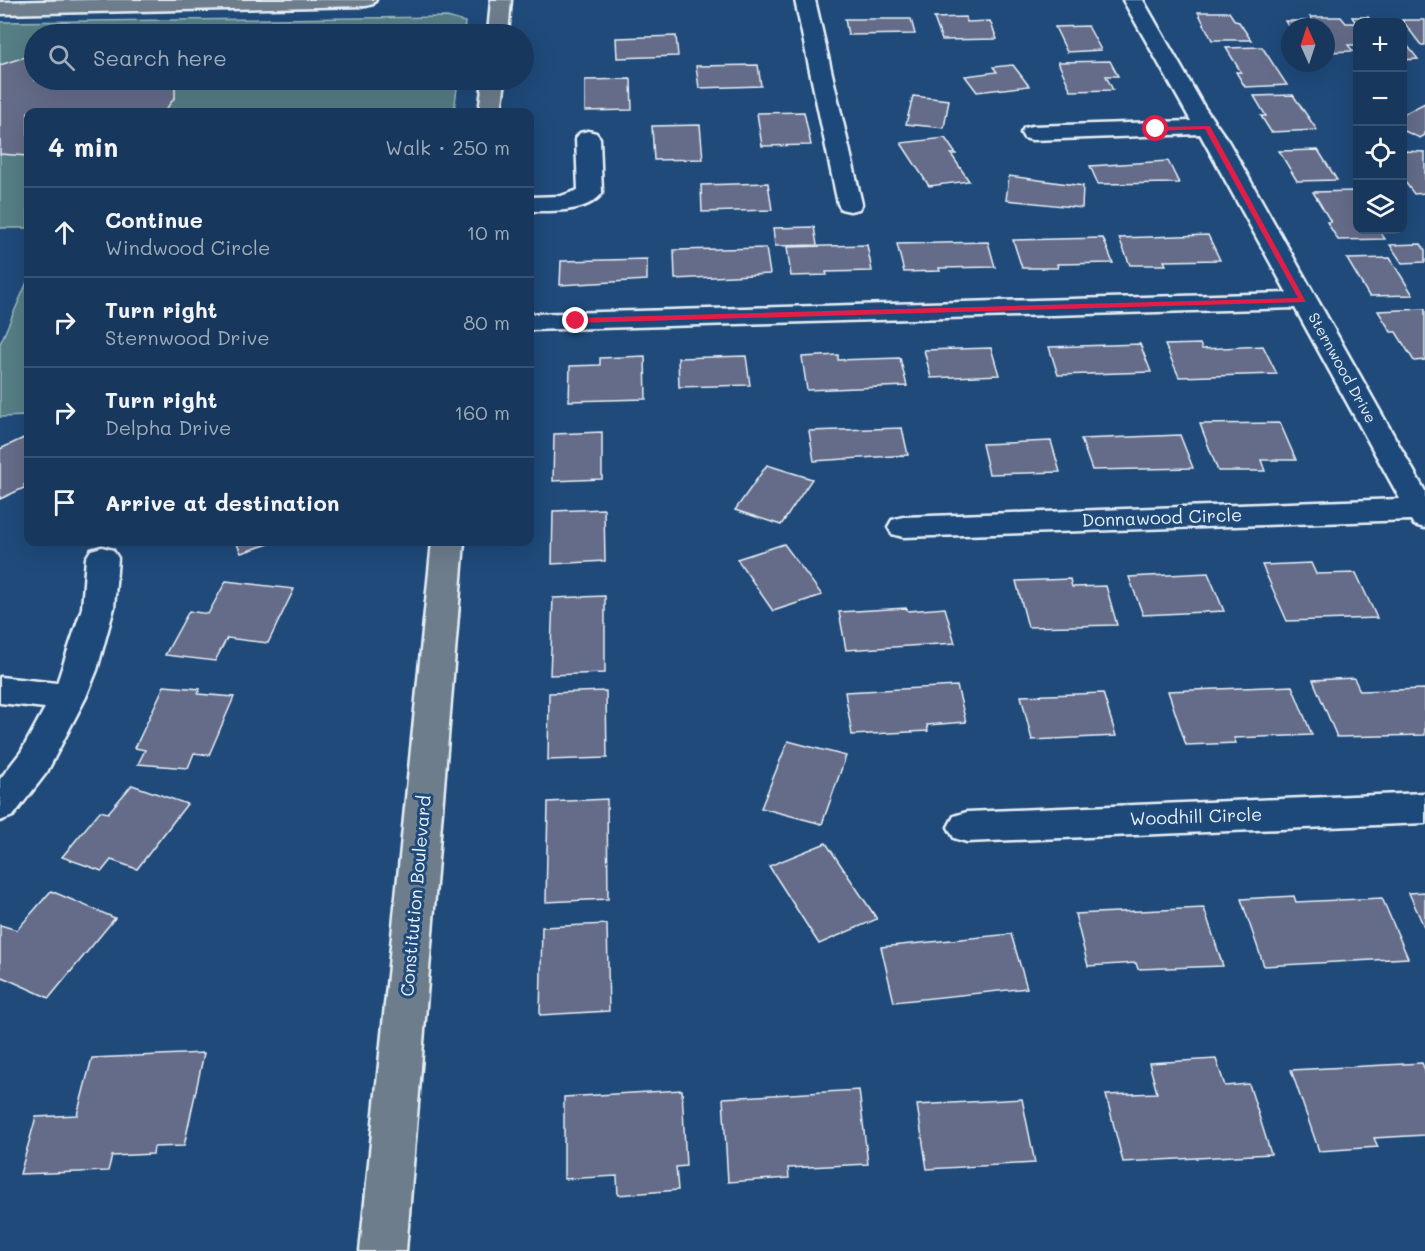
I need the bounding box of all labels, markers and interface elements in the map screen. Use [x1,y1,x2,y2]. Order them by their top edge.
north arrow [1281,18,1335,72]
map controls [1353,18,1407,234]
button: + [1353,18,1407,72]
search box [24,24,534,90]
icon: search [45,41,78,74]
text: Search here [93,43,227,72]
button: − [1353,72,1407,126]
route start [1142,115,1168,141]
button: locate [1353,126,1407,180]
text: 4 min [48,130,118,164]
text: Walk · 250 m [385,134,510,160]
button: layers [1353,180,1407,234]
text: Continue [105,205,203,234]
icon: ahead [48,216,81,249]
text: 10 m [466,219,510,245]
text: Windwood Circle [105,234,270,260]
text: Turn right [105,295,217,324]
icon: right [48,306,81,339]
route end [562,307,588,333]
text: 80 m [463,309,510,335]
street label: Sternwood Drive [1304,309,1382,426]
text: Sternwood Drive [105,324,270,350]
text: Turn right [105,385,217,414]
icon: right [48,396,81,429]
text: 160 m [454,399,510,425]
text: Delpha Drive [105,414,231,440]
icon: arrive [48,486,81,519]
text: Arrive at destination [105,488,340,517]
street label: Donnawood Circle [1081,502,1242,532]
street label: Constitution Boulevard [394,794,436,997]
street label: Woodhill Circle [1129,802,1263,830]

